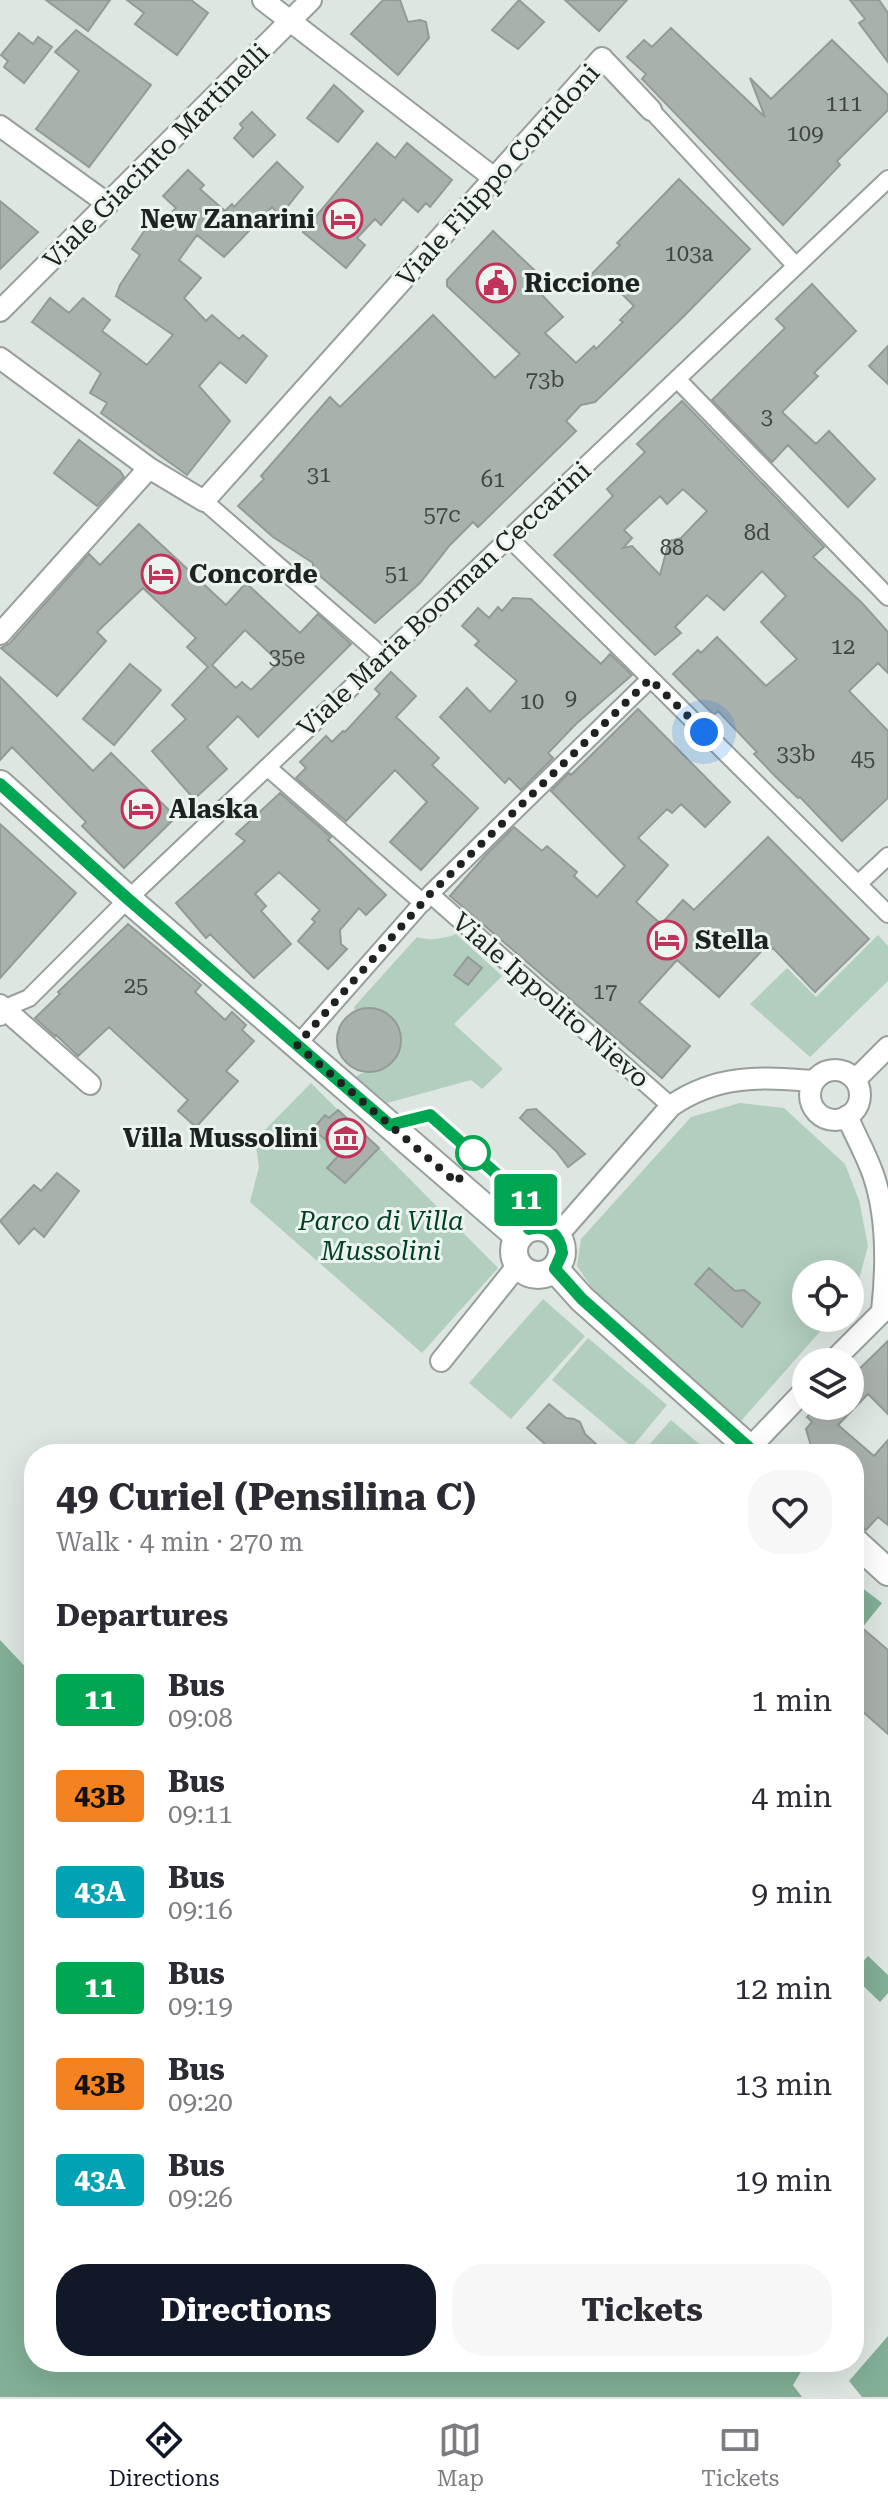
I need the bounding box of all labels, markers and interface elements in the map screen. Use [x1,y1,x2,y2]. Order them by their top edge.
street label: Viale Giacinto Martinelli [37,37,275,275]
street label: Viale Filippo Corridoni [390,58,606,292]
house number: 111 [826,91,862,116]
house number: 109 [787,121,823,146]
hotel icon: New Zanarini [322,198,364,240]
place label: New Zanarini [140,204,315,234]
house number: 103a [665,241,714,266]
public building icon: Riccione [475,262,517,304]
place label: Riccione [524,268,640,298]
house number: 73b [526,367,564,392]
house number: 3 [761,404,773,429]
street label: Viale Maria Boorman Ceccarini [291,455,597,743]
house number: 31 [307,462,331,487]
house number: 61 [481,467,505,492]
house number: 57c [424,502,460,527]
house number: 8d [744,520,770,545]
house number: 88 [660,535,684,560]
hotel icon: Concorde [140,553,182,595]
place label: Concorde [189,559,318,589]
house number: 51 [385,561,409,586]
house number: 12 [831,634,855,659]
house number: 35e [269,644,305,669]
house number: 9 [565,685,577,710]
house number: 10 [520,689,544,714]
your location [684,712,724,752]
house number: 33b [777,741,815,766]
house number: 45 [851,746,875,771]
hotel icon: Alaska [120,788,162,830]
place label: Alaska [169,794,258,824]
street label: Viale Ippolito Nievo [446,906,656,1094]
hotel icon: Stella [646,919,688,961]
place label: Stella [695,925,769,955]
house number: 25 [124,973,148,998]
house number: 17 [593,979,617,1004]
museum icon: Villa Mussolini [325,1117,367,1159]
place label: Villa Mussolini [123,1123,318,1153]
unlabelled marker [456,1136,490,1170]
line badge: 11 [490,1174,562,1226]
text: 11 [510,1183,542,1216]
park label: Parco di Villa Mussolini [297,1206,464,1266]
map controls [792,1260,864,1420]
button: locate [792,1260,864,1332]
button: layers [792,1348,864,1420]
button: heart [748,1470,832,1554]
text: 49 Curiel (Pensilina C) [56,1475,476,1519]
text: Walk · 4 min · 270 m [56,1527,303,1557]
text: Departures [56,1598,228,1633]
text: Bus [168,1668,225,1703]
text: 11 [84,1683,116,1716]
text: 1 min [751,1683,832,1718]
text: 09:08 [168,1703,233,1733]
text: Bus [168,1764,225,1799]
text: 43B [74,1779,126,1812]
text: 4 min [751,1779,832,1814]
text: 09:11 [168,1799,233,1829]
text: Bus [168,1860,225,1895]
text: 43A [74,1875,126,1908]
text: 9 min [751,1875,832,1910]
text: 09:16 [168,1895,233,1925]
text: Bus [168,1956,225,1991]
text: 11 [84,1971,116,2004]
text: 12 min [735,1971,832,2006]
text: 09:19 [168,1991,233,2021]
text: Bus [168,2052,225,2087]
text: 43B [74,2067,126,2100]
text: 13 min [735,2067,832,2102]
text: 09:20 [168,2087,233,2117]
text: Bus [168,2148,225,2183]
text: 43A [74,2163,126,2196]
text: 19 min [735,2163,832,2198]
text: 09:26 [168,2183,233,2213]
button: Directions [56,2264,436,2356]
button: Tickets [452,2264,832,2356]
tab: Directions [109,2418,219,2491]
tab: Map [437,2418,484,2491]
tab: Tickets [701,2418,779,2491]

